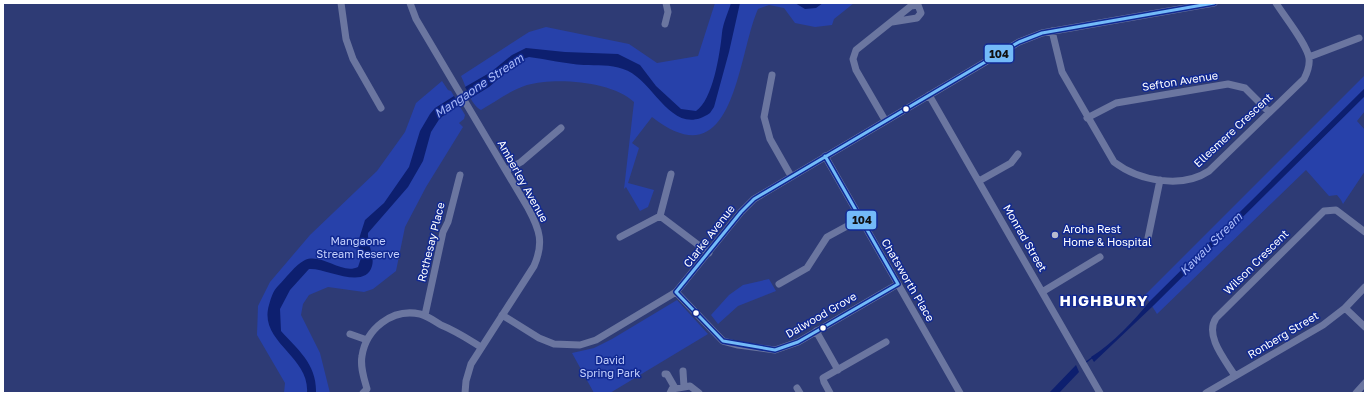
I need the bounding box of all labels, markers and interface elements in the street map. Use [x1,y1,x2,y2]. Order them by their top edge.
line badge: 104 [984,44,1014,63]
text: 104 [989,47,1009,60]
water label: Mangaone Stream [431,49,527,121]
street label: Sefton Avenue [1141,68,1219,93]
street label: Ellesmere Crescent [1191,90,1275,169]
unlabelled marker [901,104,911,114]
street label: Amberley Avenue [495,137,551,224]
street label: Rothesay Place [414,201,447,283]
street label: Clarke Avenue [680,202,737,269]
street label: Monrad Street [1001,202,1050,274]
water label: Kawau Stream [1176,208,1246,278]
line badge: 104 [846,210,877,230]
text: 104 [852,213,872,226]
place label: Aroha Rest Home & Hospital [1063,222,1152,248]
street label: Wilson Crescent [1221,227,1291,297]
marker: Aroha Rest Home & Hospital [1050,230,1060,240]
park label: Mangaone Stream Reserve [316,234,400,260]
street label: Chatsworth Place [879,236,937,324]
street label: Dalwood Grove [783,289,858,340]
district label: HIGHBURY [1060,291,1149,309]
unlabelled marker [691,308,701,318]
street label: Ronberg Street [1245,308,1320,361]
unlabelled marker [818,323,828,333]
park label: David Spring Park [579,353,641,379]

